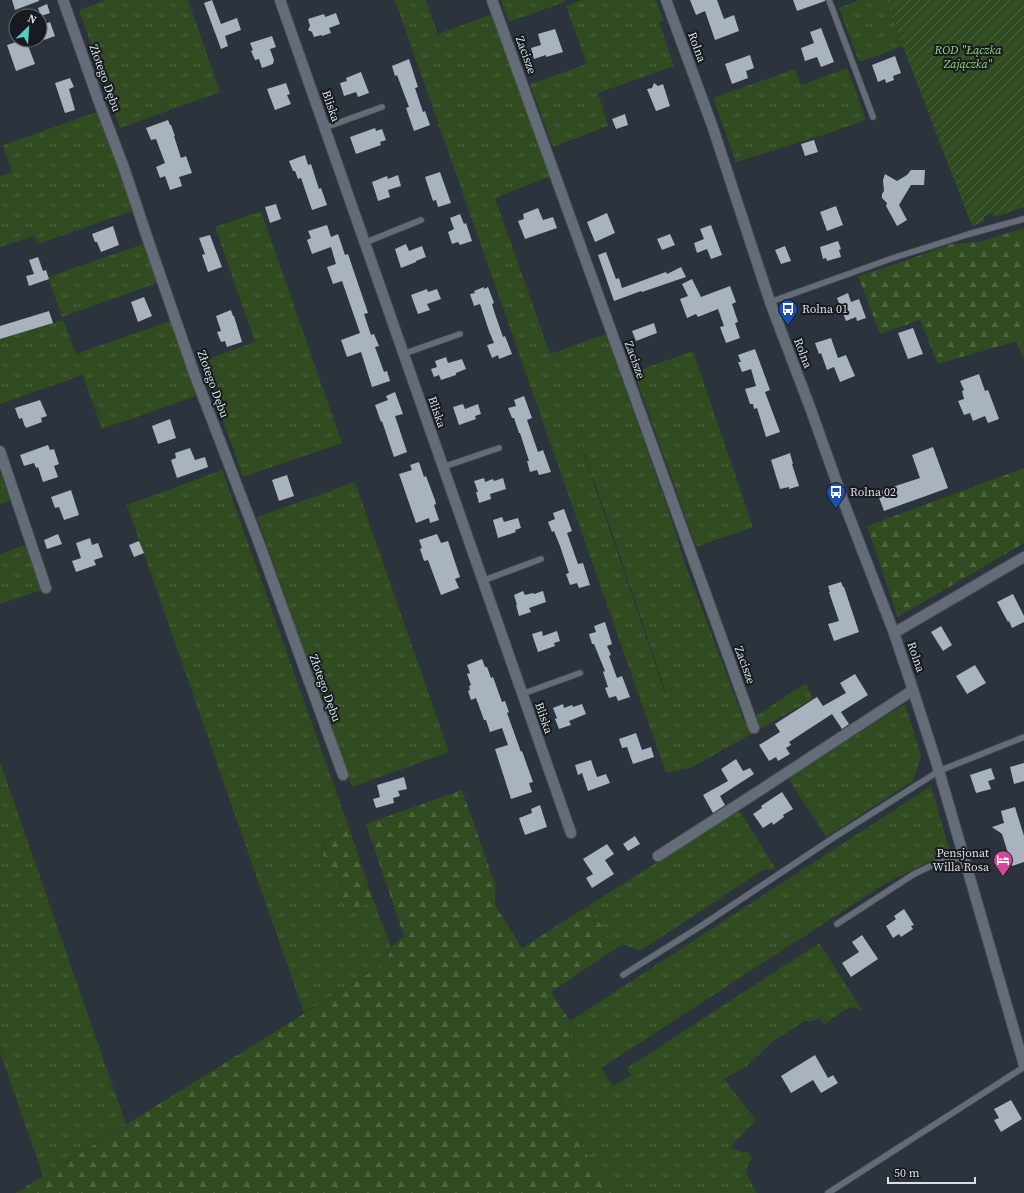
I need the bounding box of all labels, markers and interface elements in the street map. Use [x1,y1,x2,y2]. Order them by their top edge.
north arrow [8,8,48,48]
text: N [25,11,39,28]
street label: Rolna [684,30,710,65]
street label: Zacisze [512,34,540,76]
street label: Złotego Dębu [85,42,125,114]
park label: ROD "Łączka Zajączka" [934,42,1002,72]
street label: Bliska [318,88,344,125]
bus stop icon: Rolna 01 [777,298,799,326]
place label: Rolna 01 [802,301,848,317]
street label: Rolna [790,336,816,371]
street label: Zacisze [621,339,649,381]
street label: Złotego Dębu [193,348,233,420]
street label: Bliska [424,394,450,431]
bus stop icon: Rolna 02 [825,481,847,509]
place label: Rolna 02 [850,484,896,500]
street label: Rolna [903,640,929,675]
street label: Zacisze [731,644,759,686]
street label: Złotego Dębu [305,652,345,724]
street label: Bliska [531,700,557,737]
place label: Pensjonat Willa Rosa [933,845,990,875]
hotel icon: Pensjonat Willa Rosa [992,849,1014,877]
scale bar [888,1159,975,1185]
text: 50 m [894,1165,920,1181]

